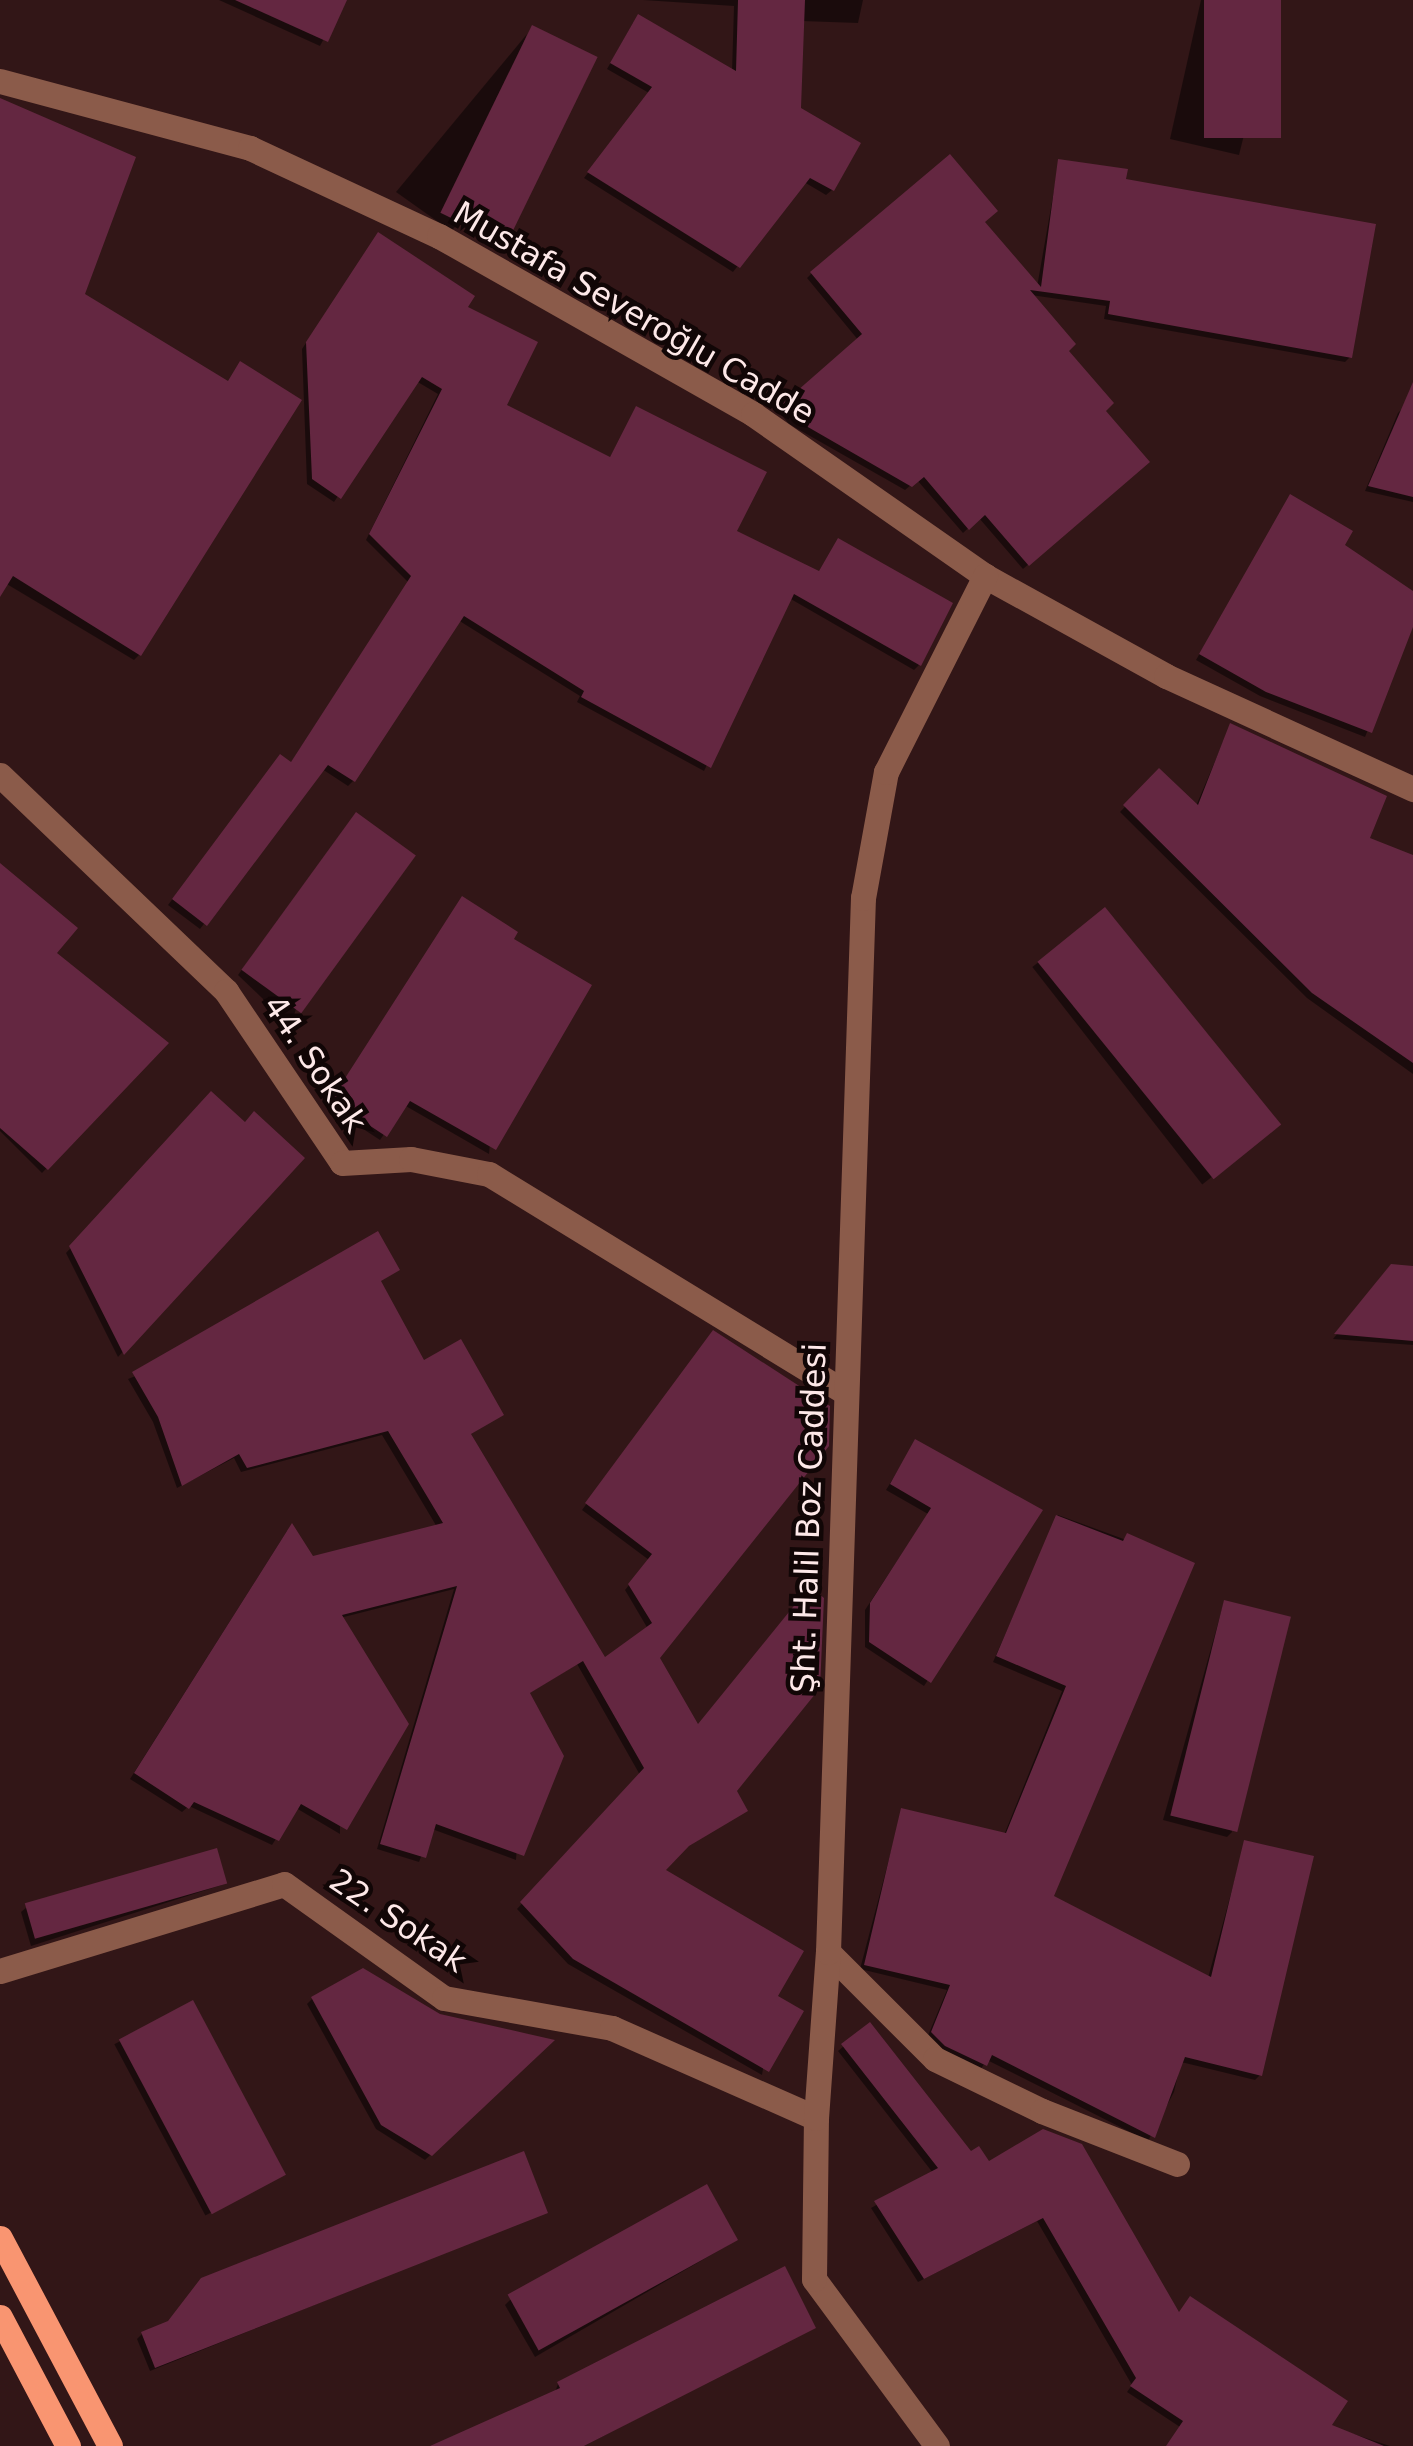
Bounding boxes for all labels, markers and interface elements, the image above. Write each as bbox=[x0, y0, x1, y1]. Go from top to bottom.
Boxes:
street label: Mustafa Severoğlu Cadde bbox=[447, 194, 821, 432]
street label: 44. Sokak bbox=[255, 988, 375, 1140]
street label: Şht. Halil Boz Caddesi bbox=[784, 1342, 834, 1694]
street label: 22. Sokak bbox=[322, 1861, 474, 1981]

